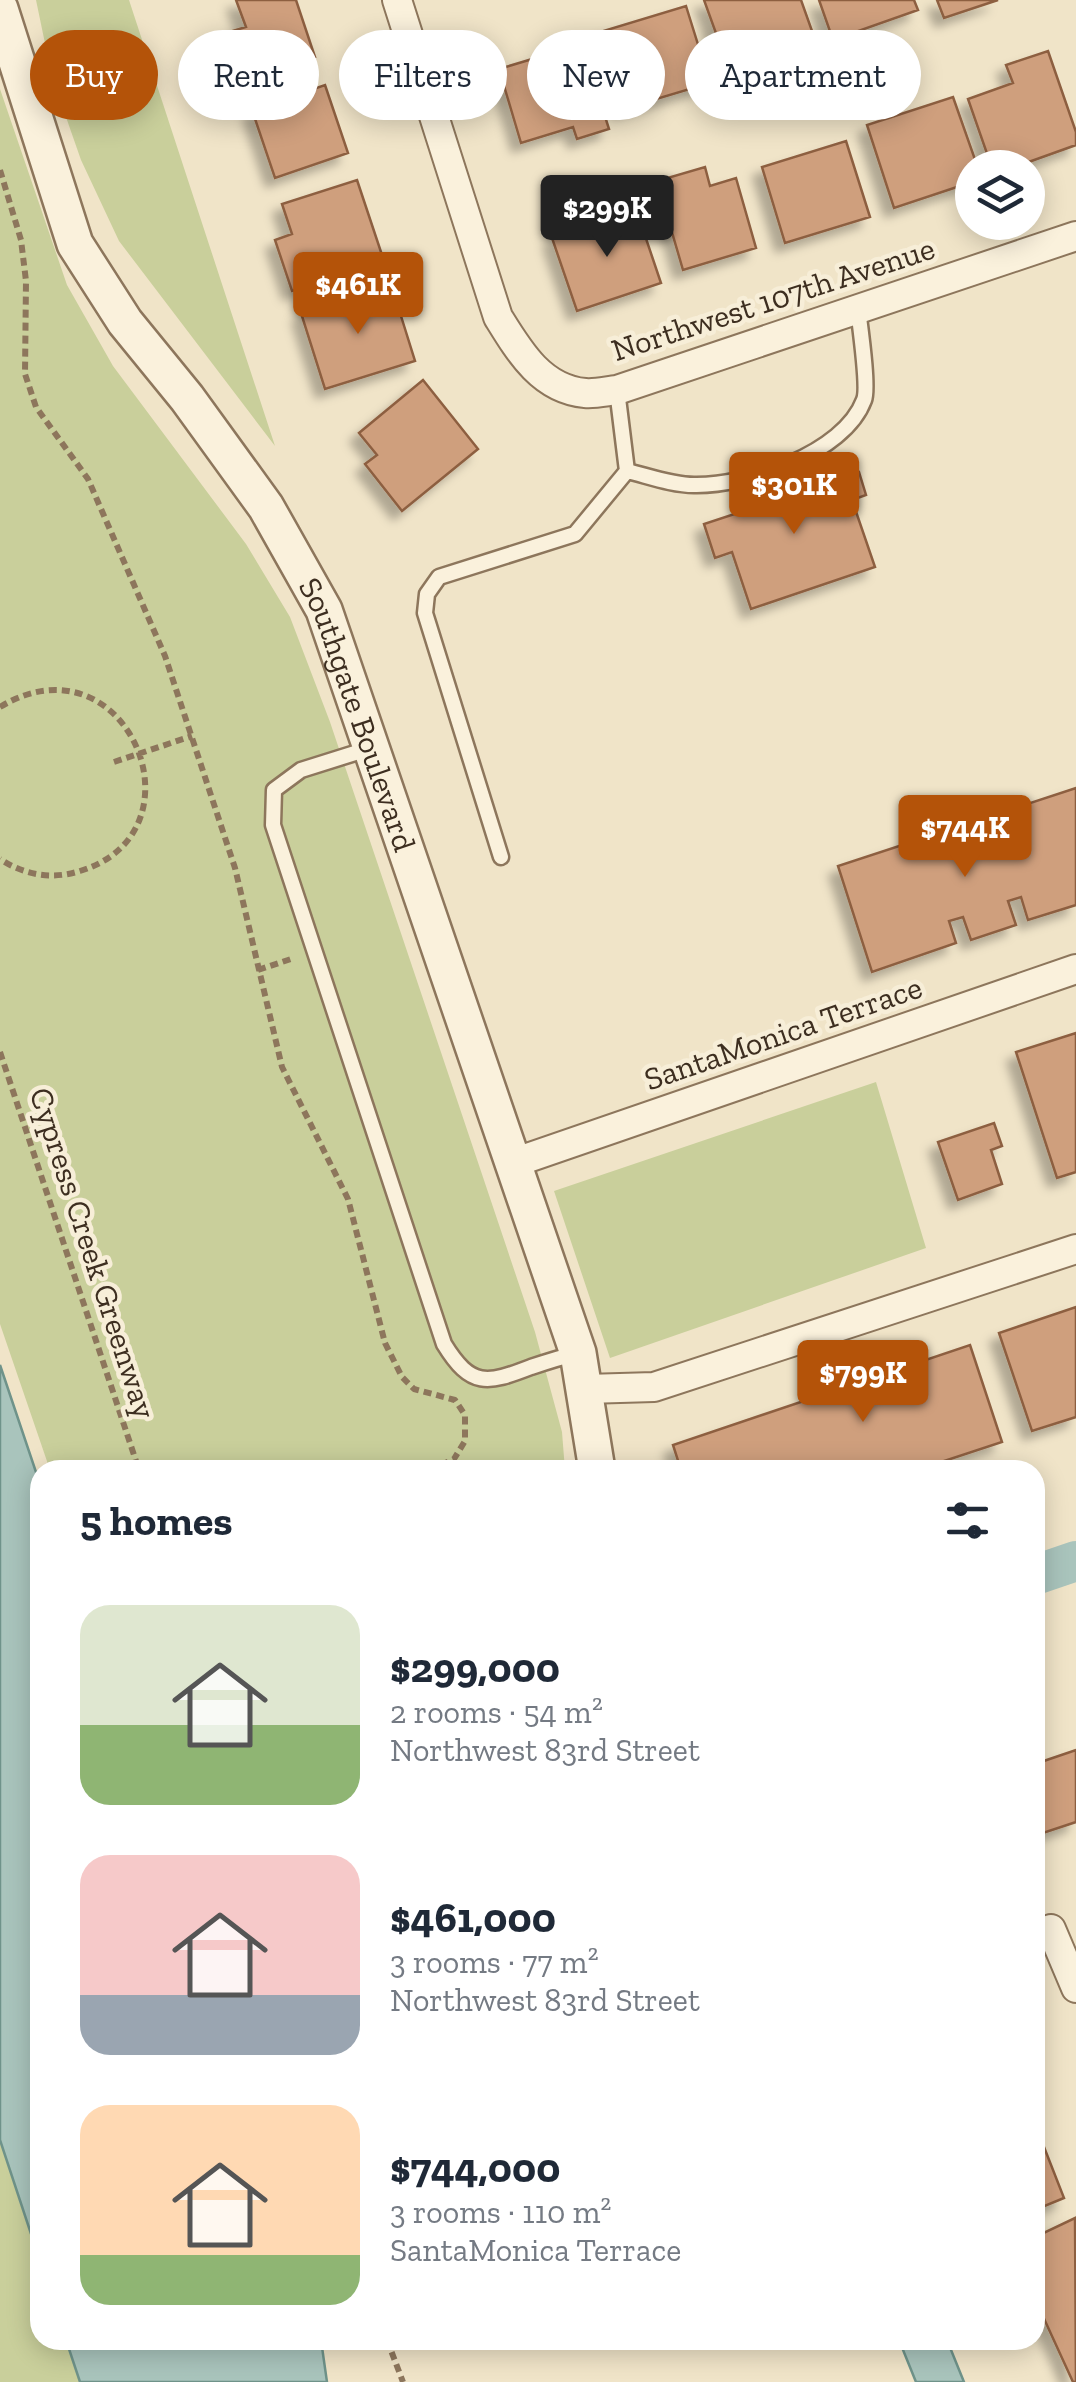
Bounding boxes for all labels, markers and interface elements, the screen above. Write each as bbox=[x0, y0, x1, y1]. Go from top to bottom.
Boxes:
chip: Buy bbox=[30, 30, 158, 120]
chip: Rent bbox=[178, 30, 319, 120]
chip: Filters bbox=[339, 30, 507, 120]
chip: New bbox=[527, 30, 665, 120]
chip: Apartment bbox=[685, 30, 921, 120]
map controls bbox=[955, 150, 1045, 240]
button: layers bbox=[955, 150, 1045, 240]
pin: $299K bbox=[537, 175, 677, 260]
text: $299K bbox=[563, 188, 651, 226]
street label: Northwest 107th Avenue bbox=[607, 229, 939, 369]
pin: $461K bbox=[288, 252, 428, 337]
text: $461K bbox=[315, 265, 401, 303]
pin: $301K bbox=[724, 452, 864, 537]
text: $301K bbox=[751, 465, 837, 503]
street label: Southgate Boulevard bbox=[291, 571, 424, 857]
pin: $744K bbox=[895, 795, 1035, 880]
text: $744K bbox=[920, 808, 1010, 846]
street label: SantaMonica Terrace bbox=[639, 968, 927, 1098]
street label: Cypress Creek Greenway bbox=[22, 1083, 165, 1424]
pin: $799K bbox=[793, 1340, 933, 1425]
text: $799K bbox=[819, 1353, 907, 1391]
icon: filters bbox=[940, 1493, 995, 1548]
text: 5 homes bbox=[80, 1495, 233, 1546]
text: $299,000 bbox=[390, 1642, 560, 1693]
icon: home bbox=[160, 1645, 280, 1765]
text: 2 rooms · 54 m² bbox=[390, 1693, 603, 1731]
text: Northwest 83rd Street bbox=[390, 1731, 700, 1769]
text: $461,000 bbox=[390, 1892, 556, 1943]
icon: home bbox=[160, 1895, 280, 2015]
text: 3 rooms · 77 m² bbox=[390, 1943, 598, 1981]
text: Northwest 83rd Street bbox=[390, 1981, 700, 2019]
text: $744,000 bbox=[390, 2142, 560, 2193]
icon: home bbox=[160, 2145, 280, 2265]
text: 3 rooms · 110 m² bbox=[390, 2193, 611, 2231]
text: SantaMonica Terrace bbox=[390, 2231, 681, 2269]

